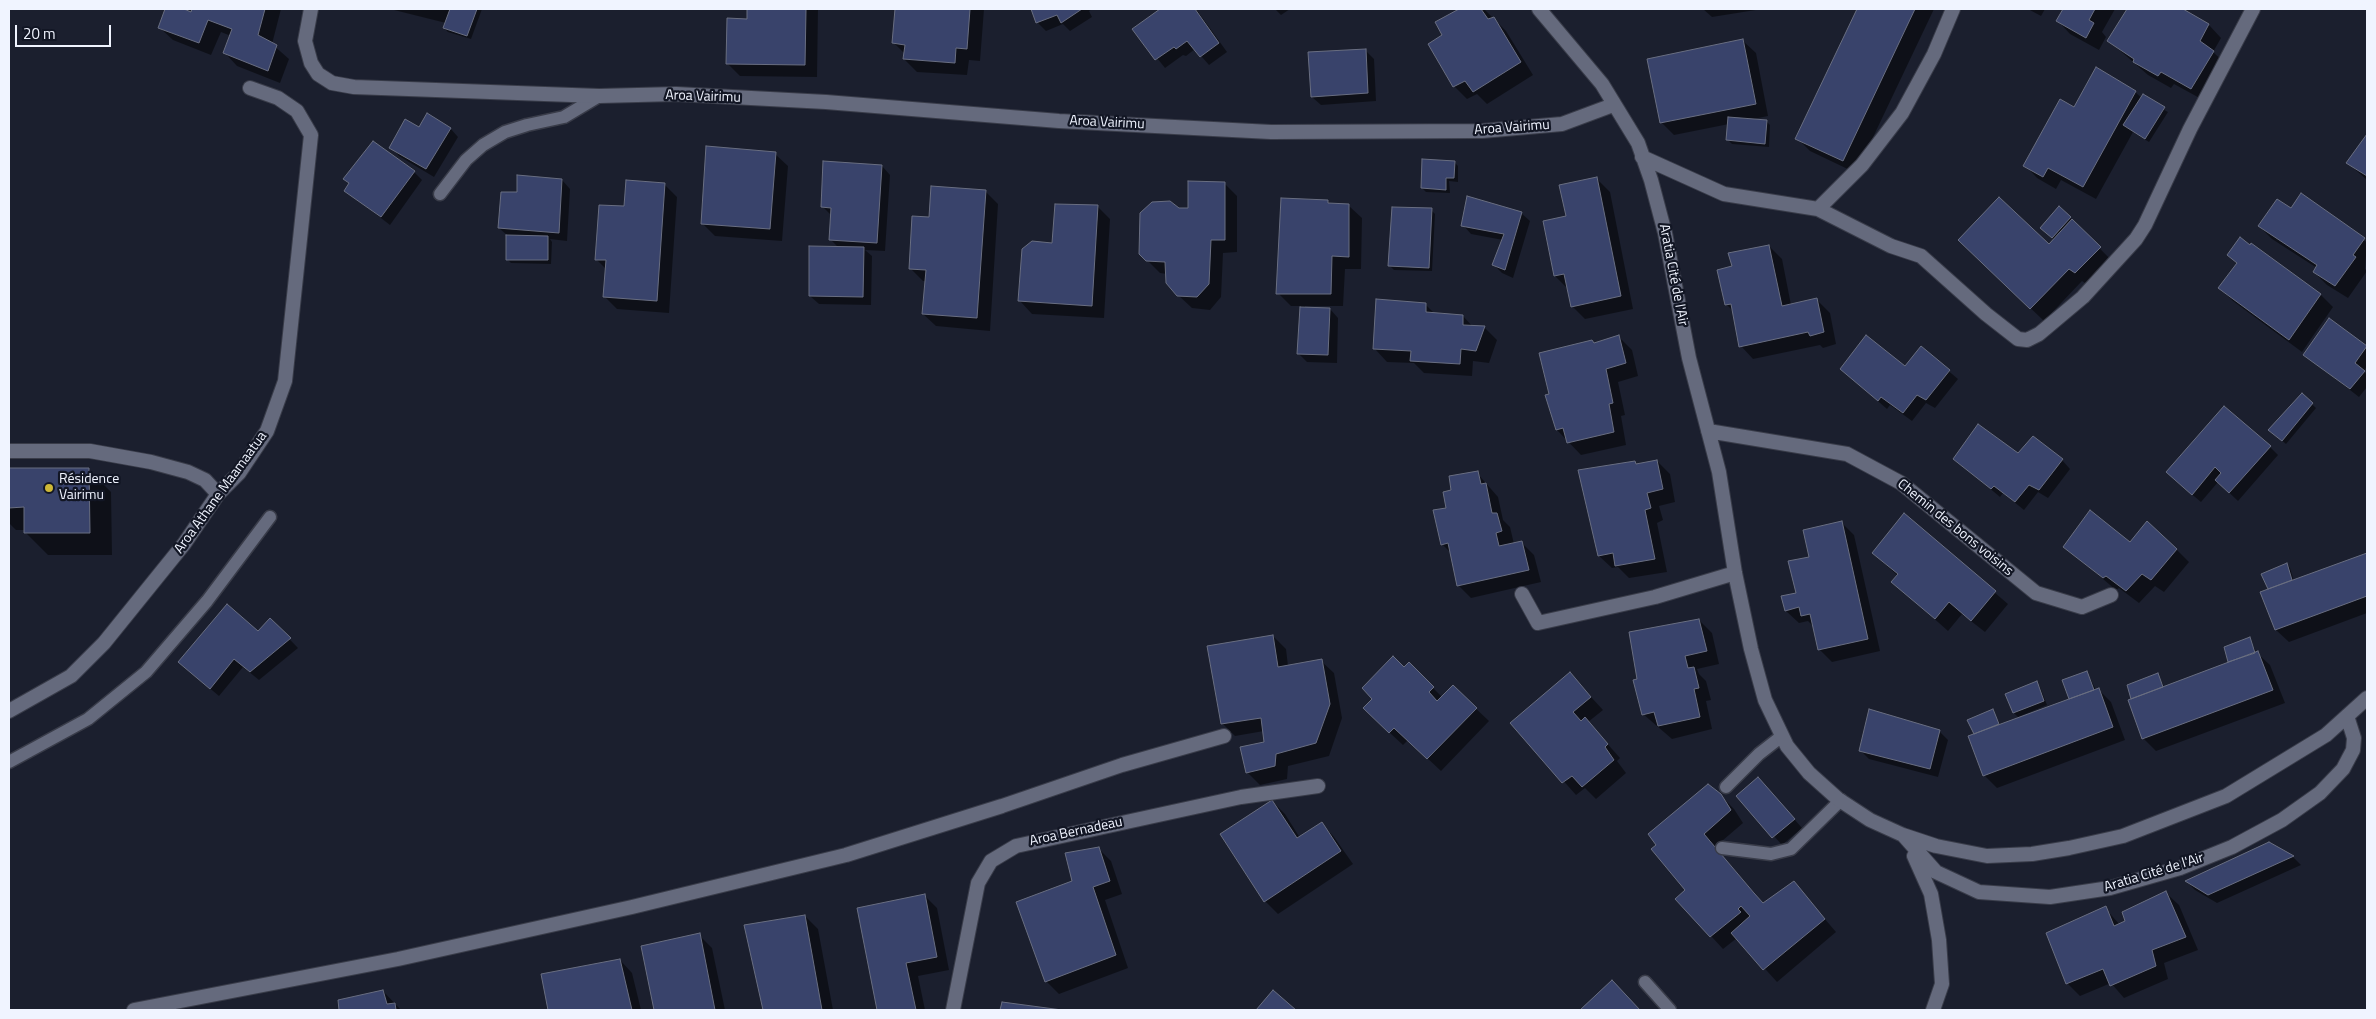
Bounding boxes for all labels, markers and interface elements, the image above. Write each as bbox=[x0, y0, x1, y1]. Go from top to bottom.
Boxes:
scale bar bbox=[18, 15, 114, 47]
text: 20 m bbox=[23, 22, 56, 45]
street label: Aroa Vairimu bbox=[665, 87, 741, 107]
street label: Aroa Vairimu bbox=[1069, 113, 1145, 133]
street label: Aroa Vairimu bbox=[1474, 117, 1550, 139]
street label: Aratia Cité de l'Air bbox=[1655, 223, 1691, 327]
street label: Aroa Athane Maamaatua bbox=[171, 429, 271, 557]
place label: Résidence Vairimu bbox=[59, 472, 119, 504]
street label: Chemin des bons voisins bbox=[1894, 476, 2016, 580]
marker: Résidence Vairimu bbox=[43, 482, 55, 494]
street label: Aroa Bernadeau bbox=[1028, 814, 1124, 850]
street label: Aratia Cité de l'Air bbox=[2102, 850, 2206, 896]

